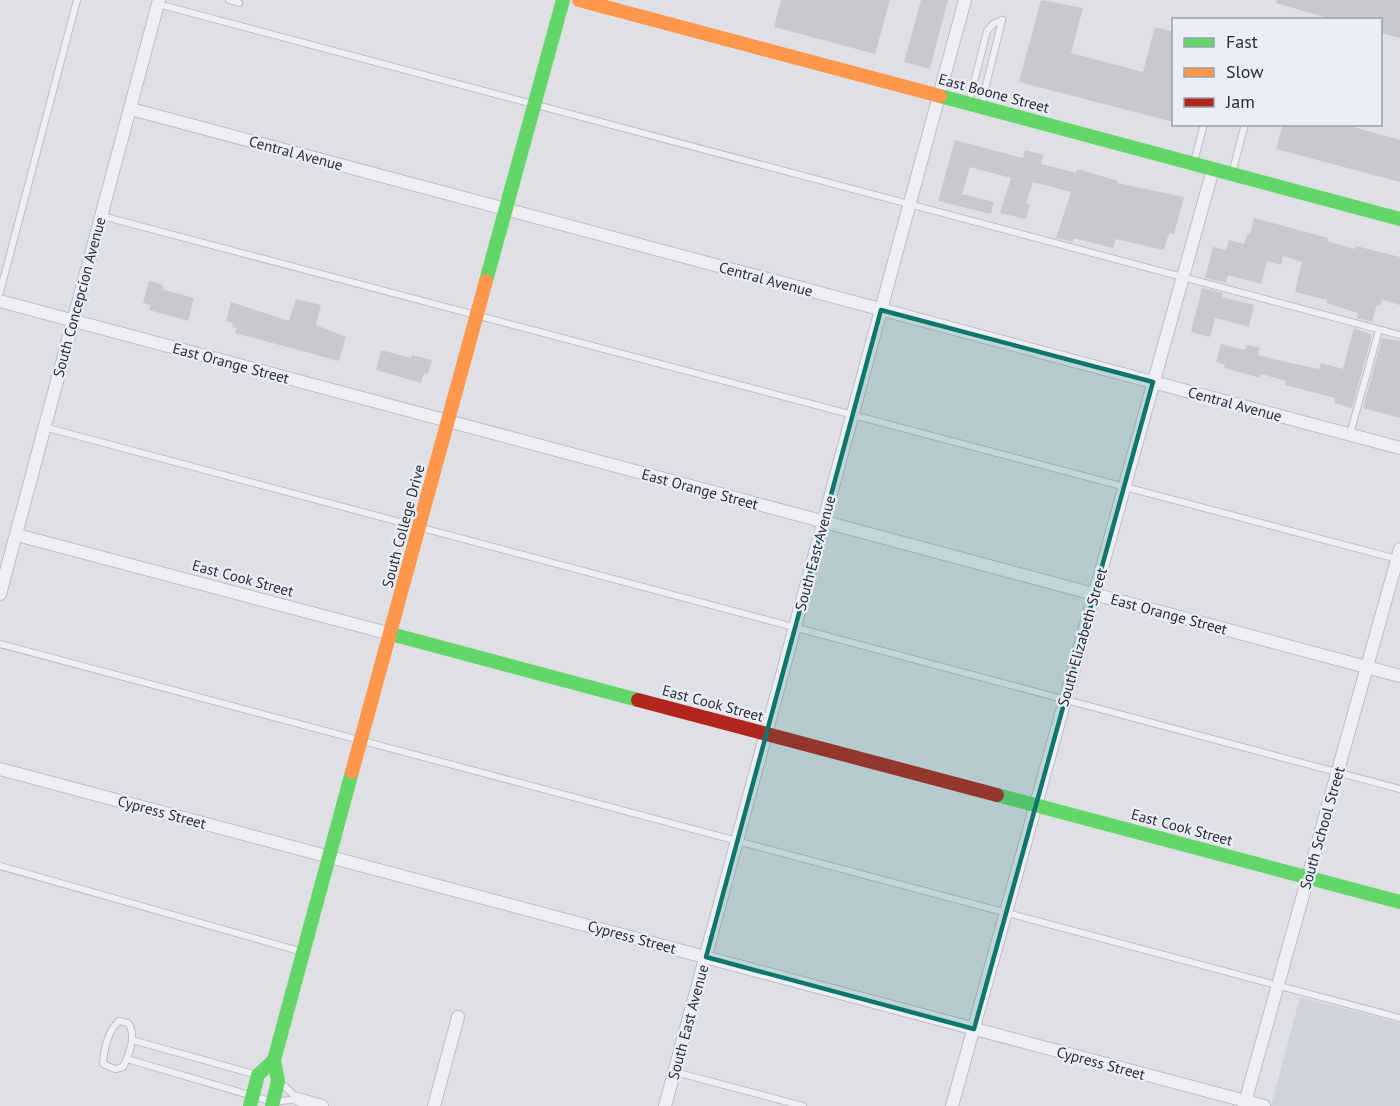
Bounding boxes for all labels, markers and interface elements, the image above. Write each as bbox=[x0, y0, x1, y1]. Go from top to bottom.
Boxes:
legend bbox=[1172, 18, 1382, 126]
text: Fast bbox=[1226, 30, 1258, 53]
text: Slow bbox=[1226, 60, 1264, 83]
street label: East Boone Street bbox=[937, 69, 1051, 117]
text: Jam bbox=[1225, 90, 1255, 113]
street label: Central Avenue bbox=[247, 131, 345, 175]
street label: South Concepcion Avenue bbox=[48, 215, 110, 379]
street label: Central Avenue bbox=[717, 257, 815, 301]
street label: East Orange Street bbox=[171, 338, 291, 388]
street label: Central Avenue bbox=[1186, 382, 1284, 426]
street label: South College Drive bbox=[377, 462, 429, 590]
street label: East Orange Street bbox=[640, 464, 760, 514]
street label: South East Avenue bbox=[790, 493, 840, 613]
street label: East Cook Street bbox=[190, 555, 296, 601]
street label: South Elizabeth Street bbox=[1053, 566, 1111, 708]
street label: East Orange Street bbox=[1109, 589, 1229, 639]
street label: East Cook Street bbox=[660, 680, 766, 726]
street label: South School Street bbox=[1295, 764, 1349, 892]
street label: Cypress Street bbox=[116, 791, 208, 833]
street label: East Cook Street bbox=[1129, 804, 1235, 850]
street label: Cypress Street bbox=[586, 916, 678, 958]
street label: South East Avenue bbox=[663, 962, 713, 1082]
street label: Cypress Street bbox=[1055, 1042, 1147, 1084]

